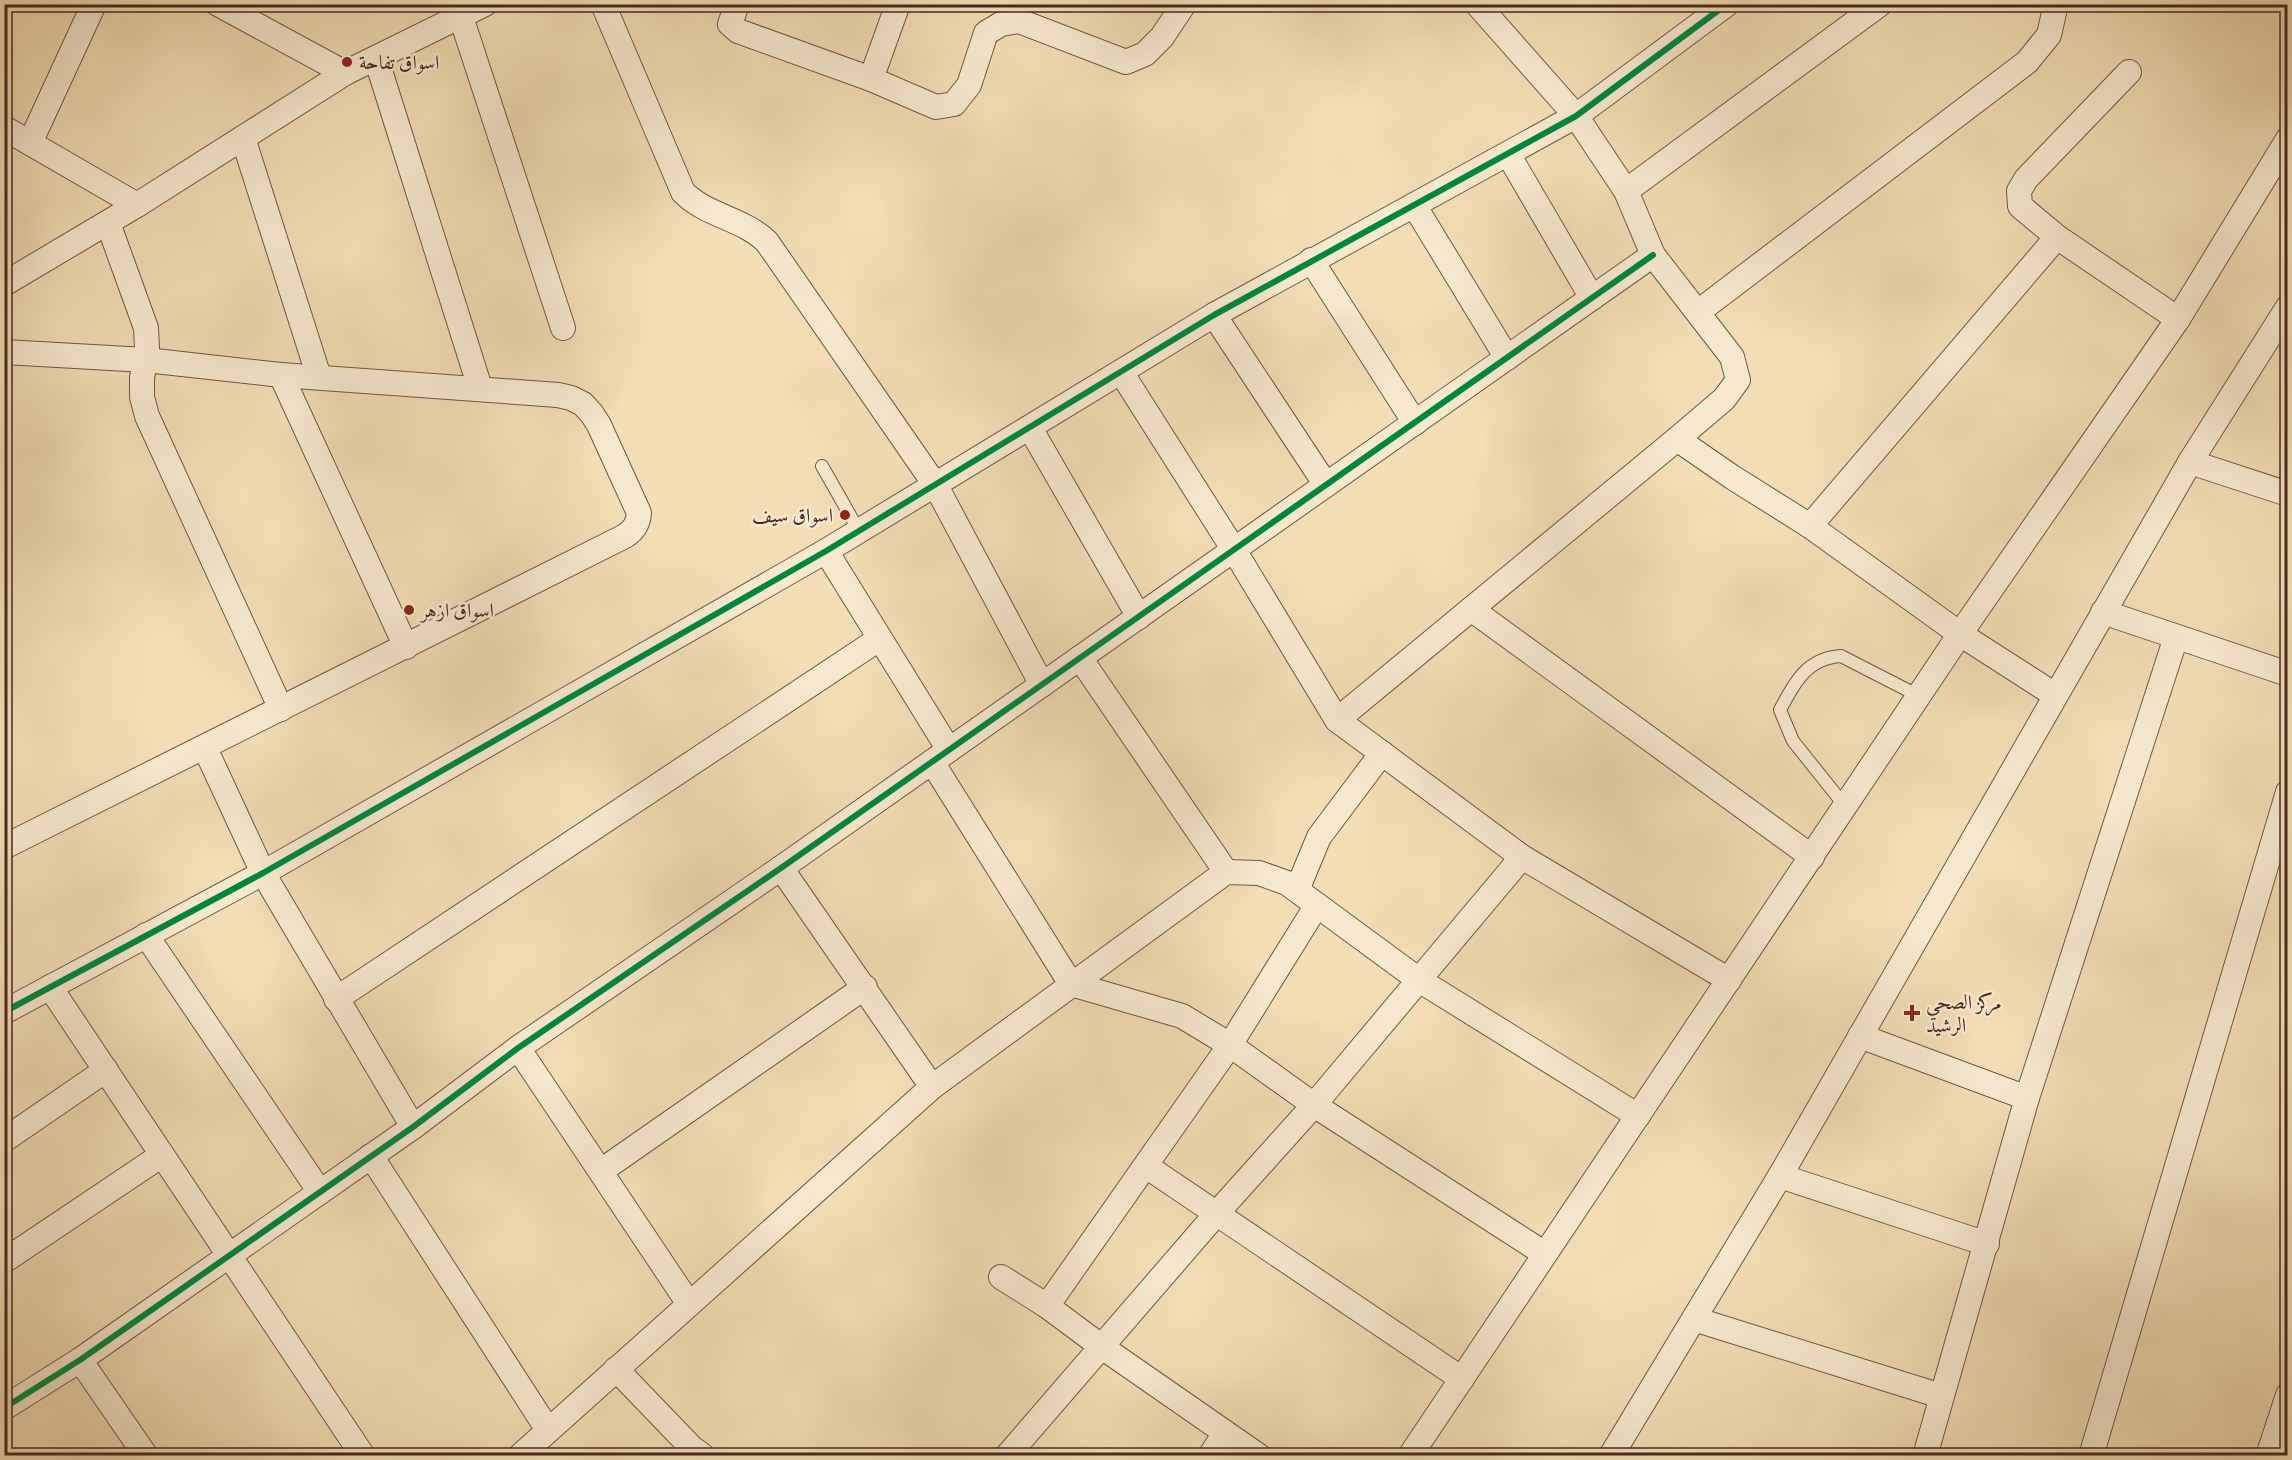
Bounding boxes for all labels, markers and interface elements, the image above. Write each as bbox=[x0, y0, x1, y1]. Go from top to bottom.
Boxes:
place label: اسواق تفاحة bbox=[359, 49, 439, 75]
marker: اسواق تفاحة bbox=[340, 55, 354, 69]
place label: اسواق سيف bbox=[752, 502, 833, 528]
marker: اسواق سيف bbox=[838, 508, 852, 522]
place label: اسواق ازهر bbox=[419, 597, 494, 623]
marker: اسواق ازهر bbox=[402, 603, 416, 617]
place label: مركز الصحي الرشيد bbox=[1926, 989, 2002, 1038]
marker: مركز الصحي الرشيد bbox=[1903, 1004, 1921, 1022]

